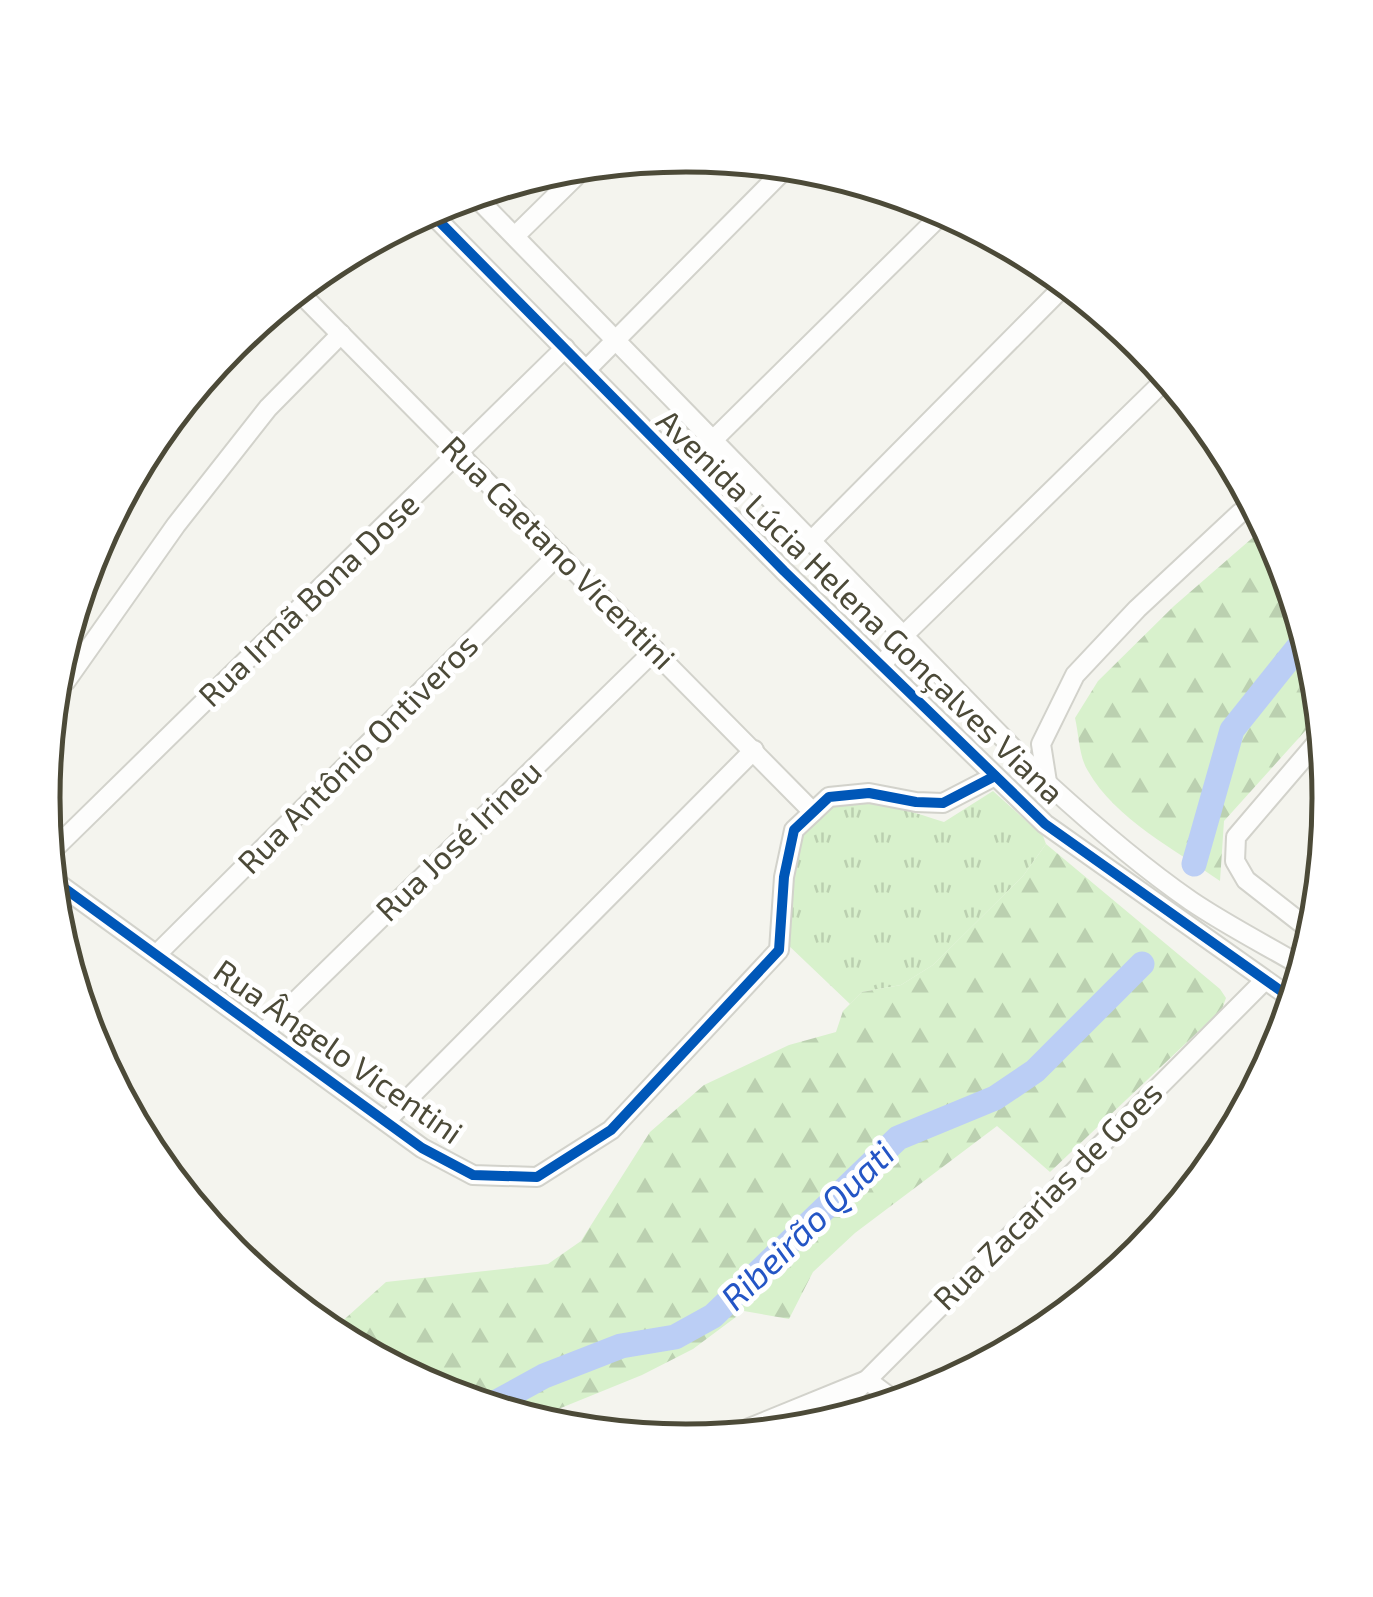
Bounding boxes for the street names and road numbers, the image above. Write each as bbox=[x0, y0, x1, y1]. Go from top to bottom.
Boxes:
street label: Avenida Lúcia Helena Gonçalves Viana bbox=[649, 401, 1073, 812]
street label: Rua Caetano Vicentini bbox=[435, 427, 684, 676]
street label: Rua Irmã Bona Dose bbox=[190, 484, 425, 713]
street label: Rua Antônio Ontiveros bbox=[229, 625, 484, 880]
street label: Rua José Irineu bbox=[367, 751, 548, 928]
street label: Rua Ângelo Vicentini bbox=[208, 950, 471, 1150]
street label: Rua Zacarias de Goes bbox=[924, 1072, 1169, 1317]

